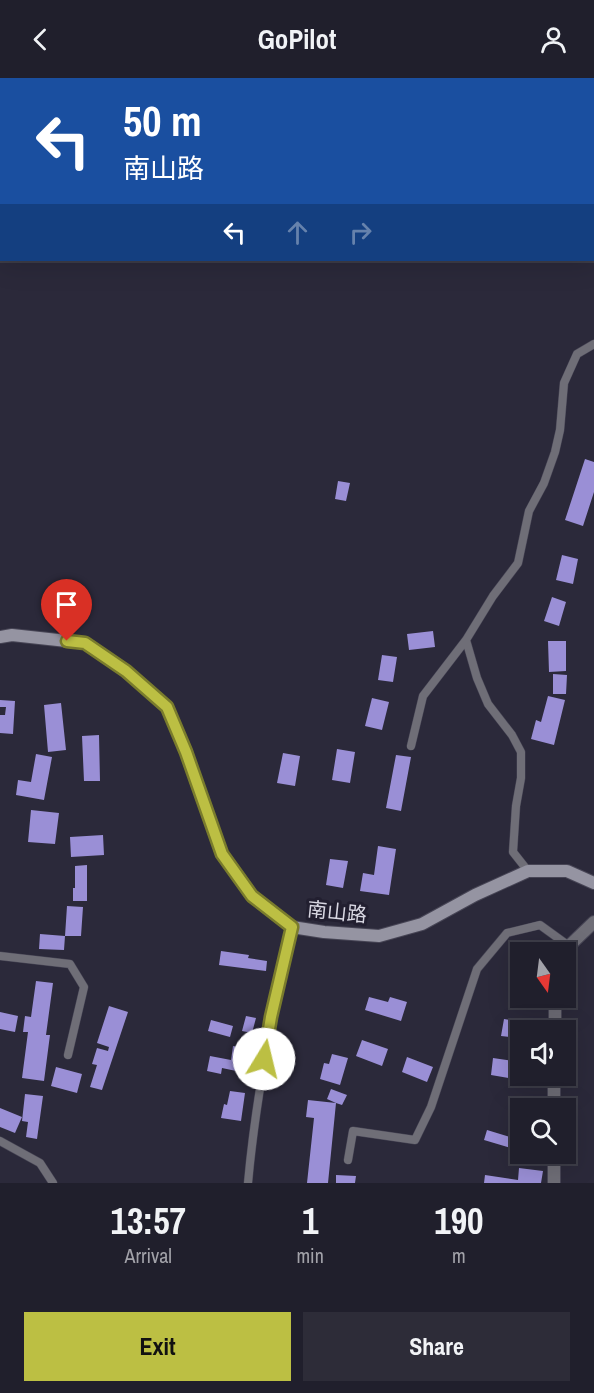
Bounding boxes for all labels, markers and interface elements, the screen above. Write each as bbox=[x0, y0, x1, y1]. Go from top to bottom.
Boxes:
text: GoPilot bbox=[258, 21, 336, 57]
icon: back bbox=[24, 23, 57, 56]
icon: person bbox=[537, 23, 570, 56]
text: 50 m bbox=[123, 93, 202, 149]
icon: left bbox=[24, 102, 102, 180]
text: 南山路 bbox=[123, 150, 204, 186]
icon: left bbox=[218, 216, 251, 249]
icon: ahead bbox=[281, 216, 314, 249]
icon: right bbox=[344, 216, 377, 249]
pin bbox=[41, 579, 92, 641]
icon: arrive bbox=[50, 588, 83, 621]
street label: 南山路 bbox=[306, 895, 368, 928]
north arrow bbox=[510, 942, 576, 1008]
map controls bbox=[510, 942, 576, 1164]
button: sound bbox=[510, 1020, 576, 1086]
position arrow bbox=[232, 1027, 296, 1091]
button: search bbox=[510, 1098, 576, 1164]
text: 13:57 bbox=[110, 1197, 186, 1245]
text: 1 bbox=[302, 1197, 318, 1245]
text: 190 bbox=[434, 1197, 484, 1245]
text: Arrival bbox=[125, 1242, 172, 1269]
text: min bbox=[296, 1242, 324, 1269]
text: m bbox=[452, 1242, 466, 1269]
button: Exit bbox=[24, 1312, 291, 1381]
button: Share bbox=[303, 1312, 570, 1381]

